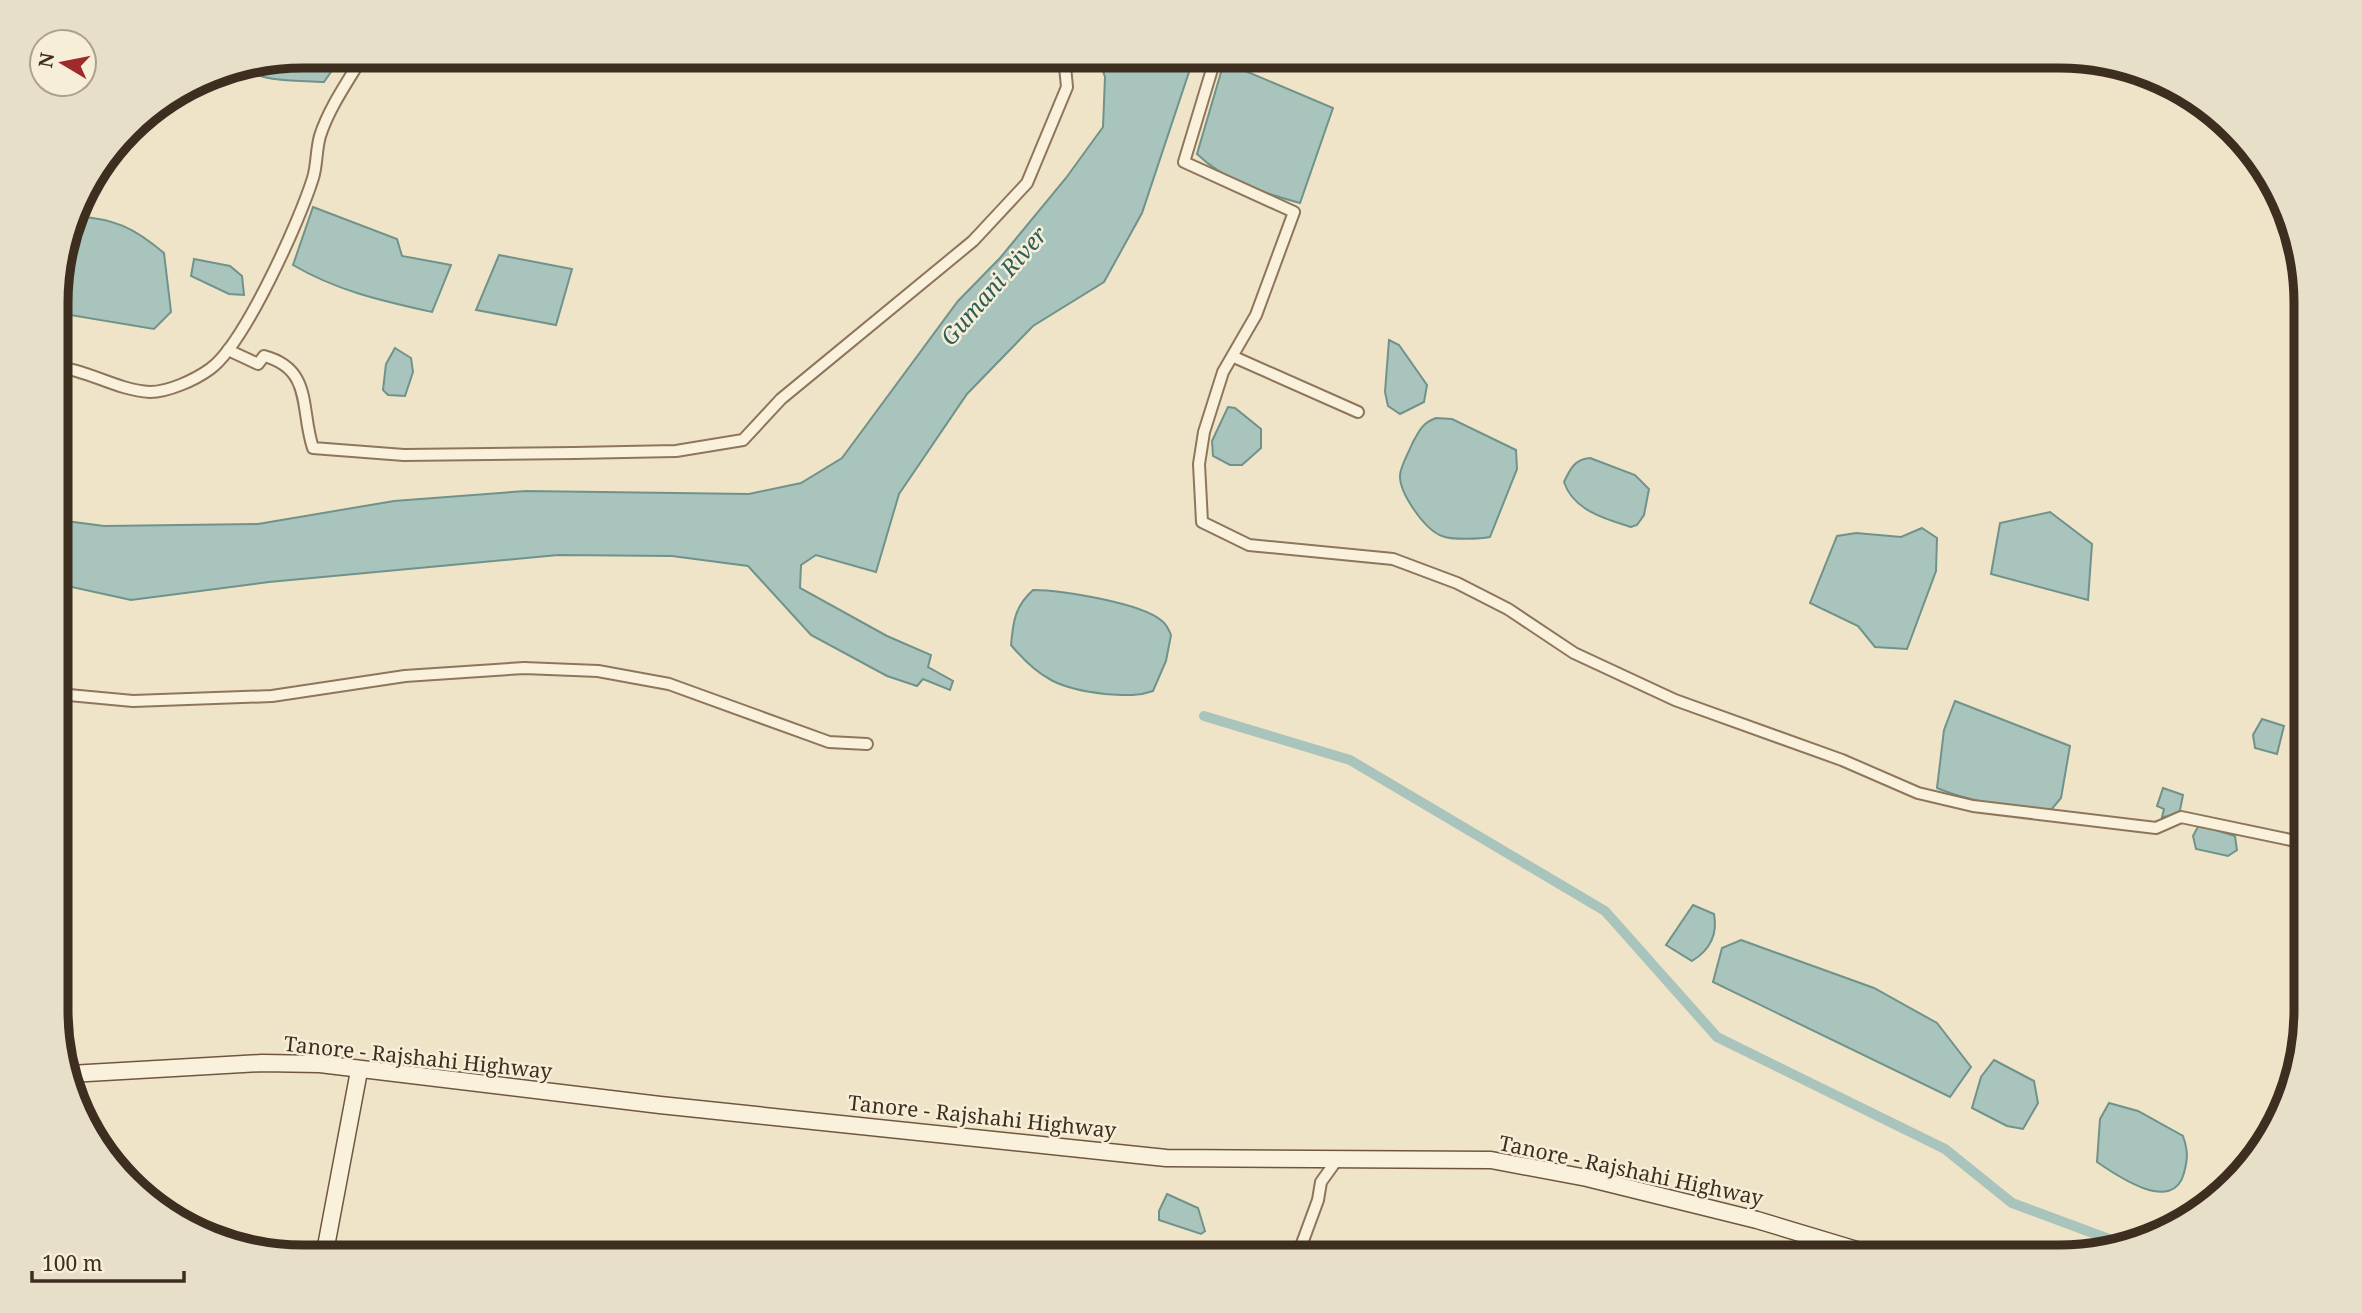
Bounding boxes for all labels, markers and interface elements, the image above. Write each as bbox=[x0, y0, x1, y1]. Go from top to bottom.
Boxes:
north arrow bbox=[28, 28, 98, 98]
text: N bbox=[32, 50, 60, 70]
water label: Gumani River bbox=[933, 219, 1054, 352]
street label: Tanore - Rajshahi Highway bbox=[283, 1029, 554, 1085]
street label: Tanore - Rajshahi Highway bbox=[847, 1088, 1118, 1144]
street label: Tanore - Rajshahi Highway bbox=[1496, 1128, 1766, 1212]
scale bar bbox=[32, 1240, 184, 1284]
text: 100 m bbox=[42, 1249, 103, 1277]

